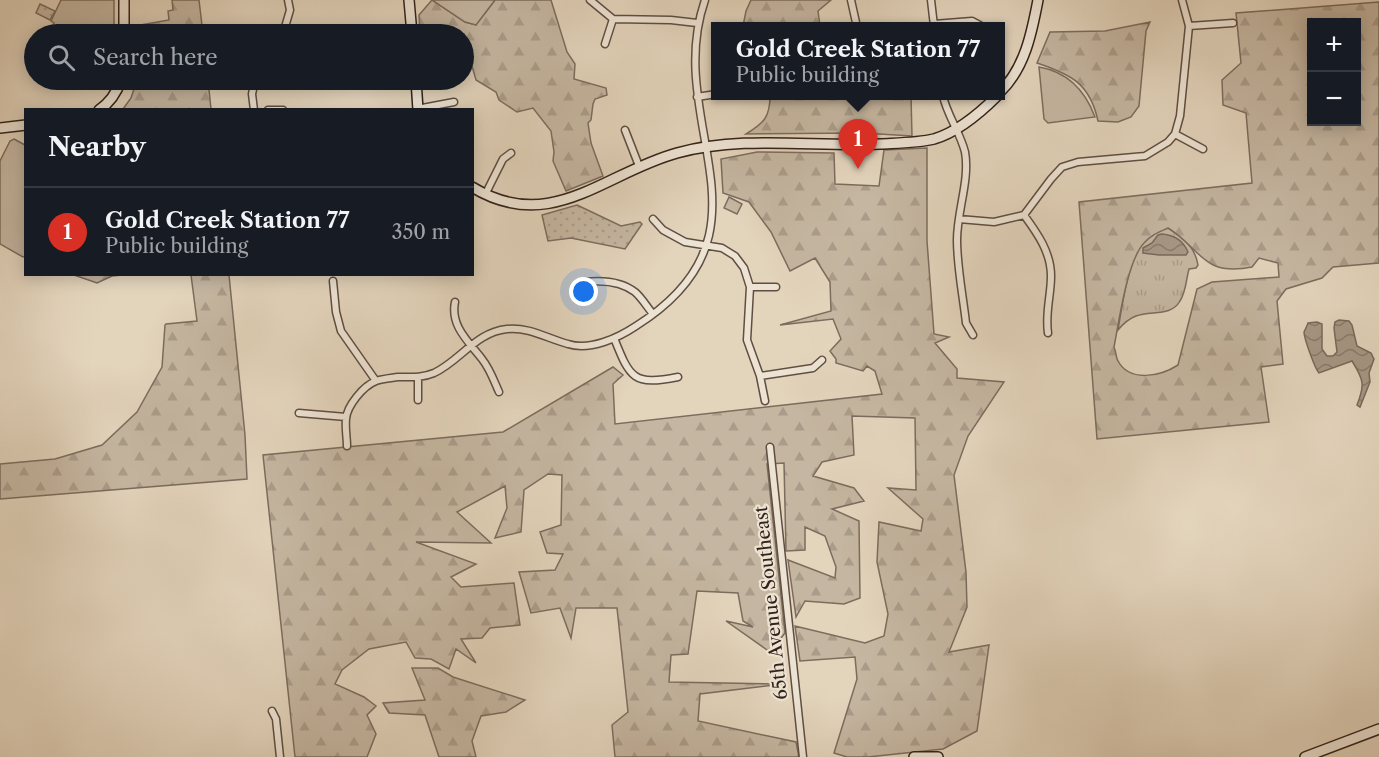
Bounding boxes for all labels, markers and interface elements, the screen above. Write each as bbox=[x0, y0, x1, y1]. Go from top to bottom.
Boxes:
map controls bbox=[1307, 18, 1361, 126]
button: + bbox=[1307, 18, 1361, 72]
popup bbox=[711, 22, 1005, 100]
search box bbox=[24, 24, 474, 90]
text: Gold Creek Station 77 bbox=[736, 36, 980, 63]
icon: search bbox=[45, 41, 78, 74]
text: Search here bbox=[93, 44, 218, 71]
text: Public building bbox=[736, 63, 879, 87]
button: − bbox=[1307, 72, 1361, 126]
pin: 1 bbox=[838, 120, 878, 169]
text: Nearby bbox=[48, 131, 146, 163]
text: Gold Creek Station 77 bbox=[105, 207, 350, 234]
text: 1 bbox=[63, 220, 72, 244]
text: 350 m bbox=[392, 220, 450, 244]
text: Public building bbox=[105, 234, 248, 258]
your location bbox=[569, 277, 598, 306]
street label: 65th Avenue Southeast bbox=[750, 504, 792, 701]

